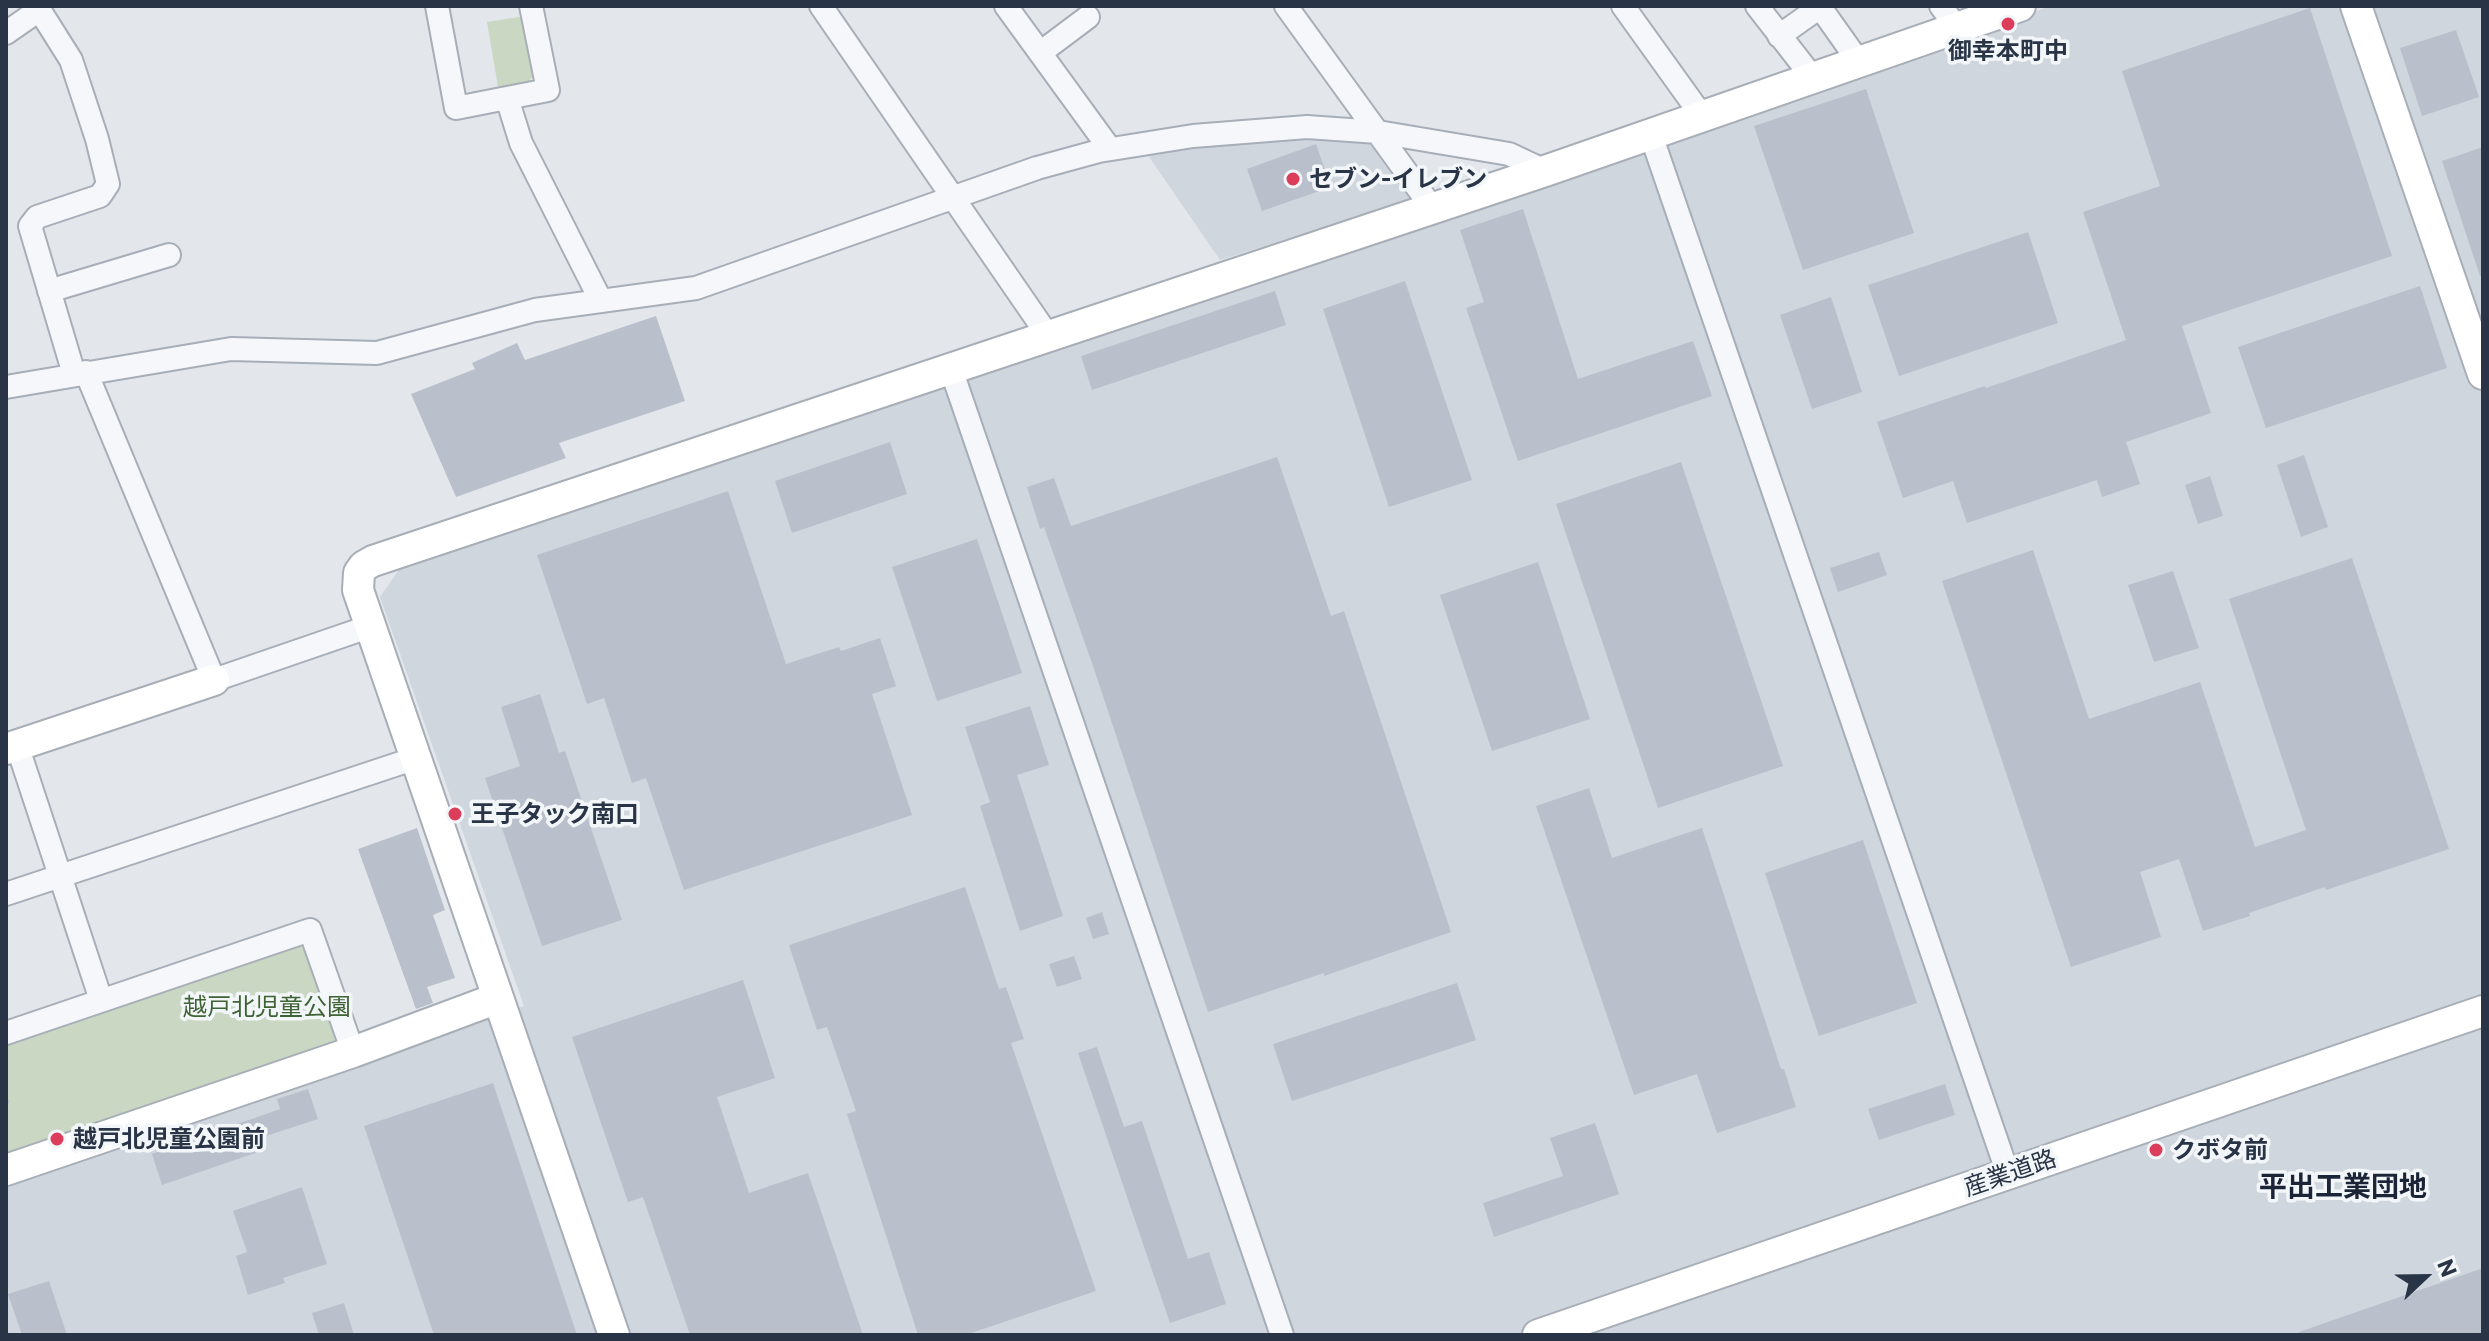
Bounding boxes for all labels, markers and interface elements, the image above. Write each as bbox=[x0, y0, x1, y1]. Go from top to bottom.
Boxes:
marker: 御幸本町中 bbox=[1999, 15, 2017, 33]
place label: 御幸本町中 bbox=[1948, 37, 2068, 65]
place label: セブン-イレブン bbox=[1309, 165, 1487, 193]
marker: セブン-イレブン bbox=[1284, 170, 1302, 188]
place label: 王子タック南口 bbox=[471, 800, 639, 828]
marker: 王子タック南口 bbox=[446, 805, 464, 823]
park label: 越戸北児童公園 bbox=[183, 993, 351, 1021]
place label: 越戸北児童公園前 bbox=[73, 1125, 265, 1153]
marker: 越戸北児童公園前 bbox=[48, 1130, 66, 1148]
place label: クボタ前 bbox=[2172, 1136, 2268, 1164]
marker: クボタ前 bbox=[2147, 1141, 2165, 1159]
street label: 産業道路 bbox=[1960, 1144, 2060, 1202]
district label: 平出工業団地 bbox=[2259, 1170, 2427, 1204]
north arrow bbox=[2385, 1237, 2465, 1317]
text: N bbox=[2432, 1255, 2463, 1281]

